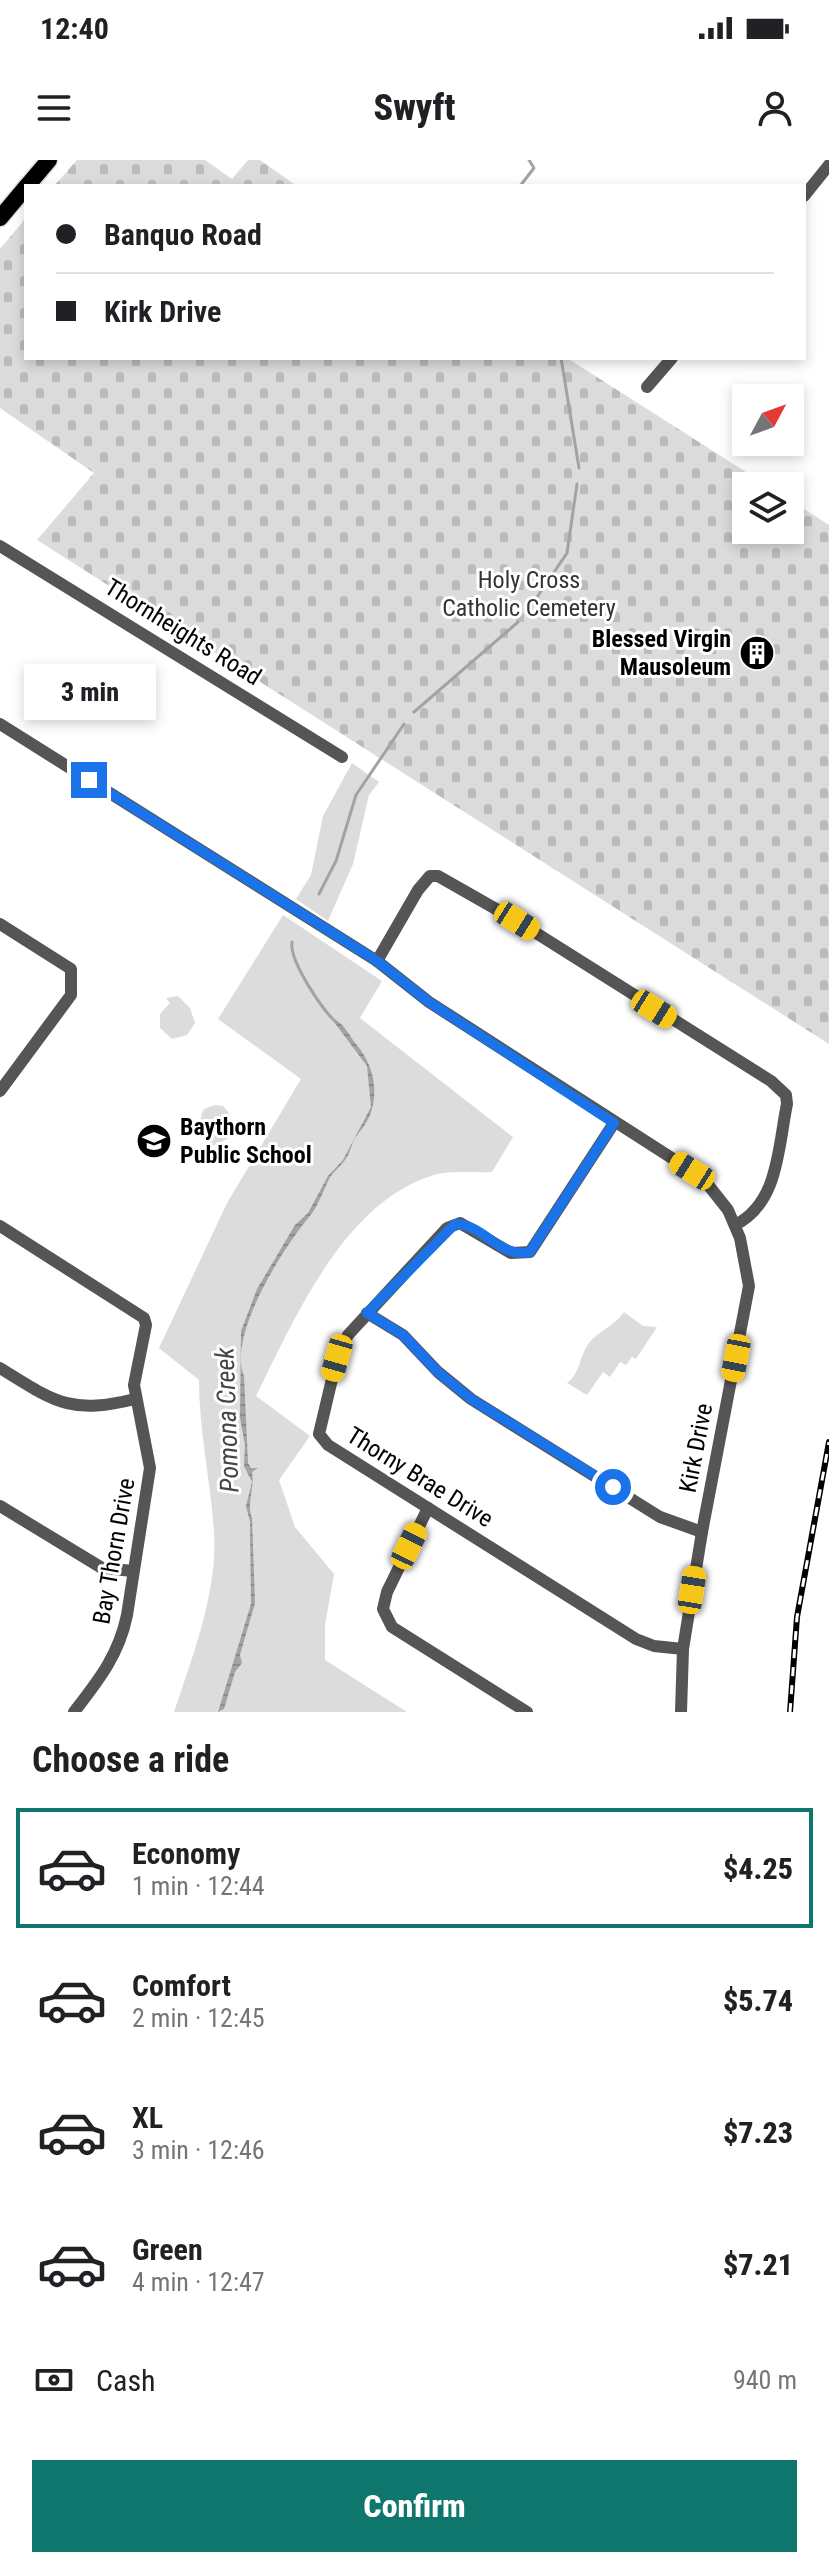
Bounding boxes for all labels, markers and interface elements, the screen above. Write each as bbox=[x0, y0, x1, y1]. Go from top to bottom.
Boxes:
text: 12:40 bbox=[40, 11, 109, 46]
icon: menu bbox=[32, 86, 76, 130]
icon: person bbox=[753, 86, 797, 130]
text: Swyft bbox=[374, 87, 455, 129]
text: Banquo Road bbox=[104, 217, 262, 252]
text: Kirk Drive bbox=[104, 294, 221, 329]
north arrow bbox=[732, 384, 804, 456]
map controls bbox=[732, 384, 804, 544]
button: layers bbox=[732, 472, 804, 544]
park label: Holy Cross Catholic Cemetery bbox=[442, 566, 616, 622]
street label: Thornheights Road bbox=[100, 573, 266, 691]
place label: Blessed Virgin Mausoleum bbox=[592, 625, 731, 681]
building icon: Blessed Virgin Mausoleum bbox=[738, 634, 776, 672]
callout: 3 min bbox=[23, 664, 155, 720]
text: 3 min bbox=[61, 677, 119, 707]
route end bbox=[71, 762, 107, 798]
car bbox=[490, 898, 544, 944]
car bbox=[627, 986, 681, 1032]
place label: Baythorn Public School bbox=[180, 1113, 312, 1169]
school or university icon: Baythorn Public School bbox=[135, 1122, 173, 1160]
car bbox=[665, 1148, 719, 1194]
car bbox=[319, 1332, 355, 1384]
car bbox=[720, 1332, 752, 1384]
water label: Pomona Creek bbox=[209, 1346, 245, 1493]
street label: Kirk Drive bbox=[674, 1401, 718, 1495]
street label: Thorny Brae Drive bbox=[342, 1421, 498, 1533]
route start bbox=[595, 1469, 631, 1505]
street label: Bay Thorn Drive bbox=[87, 1476, 141, 1626]
car bbox=[388, 1519, 430, 1573]
car bbox=[676, 1564, 708, 1616]
text: Choose a ride bbox=[32, 1739, 229, 1781]
icon: car bbox=[36, 1832, 108, 1904]
text: Economy bbox=[132, 1836, 240, 1871]
text: $4.25 bbox=[723, 1851, 793, 1886]
text: 1 min · 12:44 bbox=[132, 1871, 265, 1901]
icon: car bbox=[36, 1964, 108, 2036]
text: Comfort bbox=[132, 1968, 231, 2003]
text: $5.74 bbox=[723, 1983, 793, 2018]
text: 2 min · 12:45 bbox=[132, 2003, 265, 2033]
icon: car bbox=[36, 2096, 108, 2168]
text: XL bbox=[132, 2100, 163, 2135]
text: $7.23 bbox=[723, 2115, 793, 2150]
text: 3 min · 12:46 bbox=[132, 2135, 265, 2165]
icon: car bbox=[36, 2228, 108, 2300]
text: Green bbox=[132, 2232, 203, 2267]
text: $7.21 bbox=[723, 2247, 793, 2282]
text: 4 min · 12:47 bbox=[132, 2267, 265, 2297]
icon: cash bbox=[32, 2358, 76, 2402]
text: Cash bbox=[96, 2363, 156, 2398]
text: 940 m bbox=[733, 2365, 797, 2395]
button: Confirm bbox=[32, 2460, 797, 2552]

